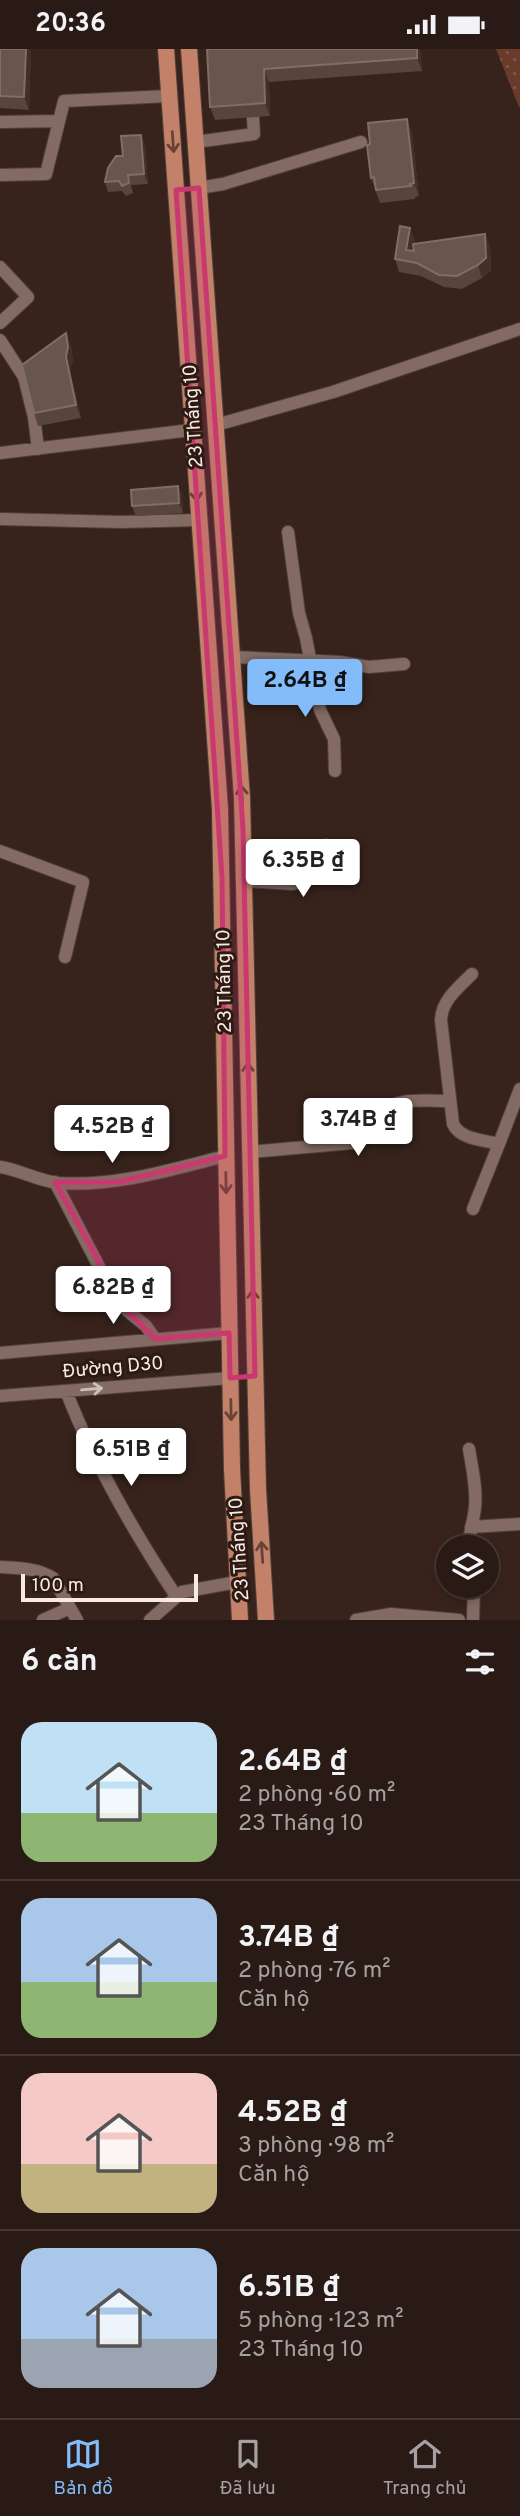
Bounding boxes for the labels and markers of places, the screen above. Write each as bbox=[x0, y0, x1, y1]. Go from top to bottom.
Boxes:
pin: 2.64B ₫ bbox=[240, 659, 370, 719]
pin: 6.35B ₫ bbox=[238, 839, 368, 899]
pin: 3.74B ₫ bbox=[293, 1099, 423, 1158]
pin: 4.52B ₫ bbox=[47, 1105, 177, 1165]
pin: 6.82B ₫ bbox=[48, 1267, 178, 1326]
pin: 6.51B ₫ bbox=[66, 1429, 196, 1488]

